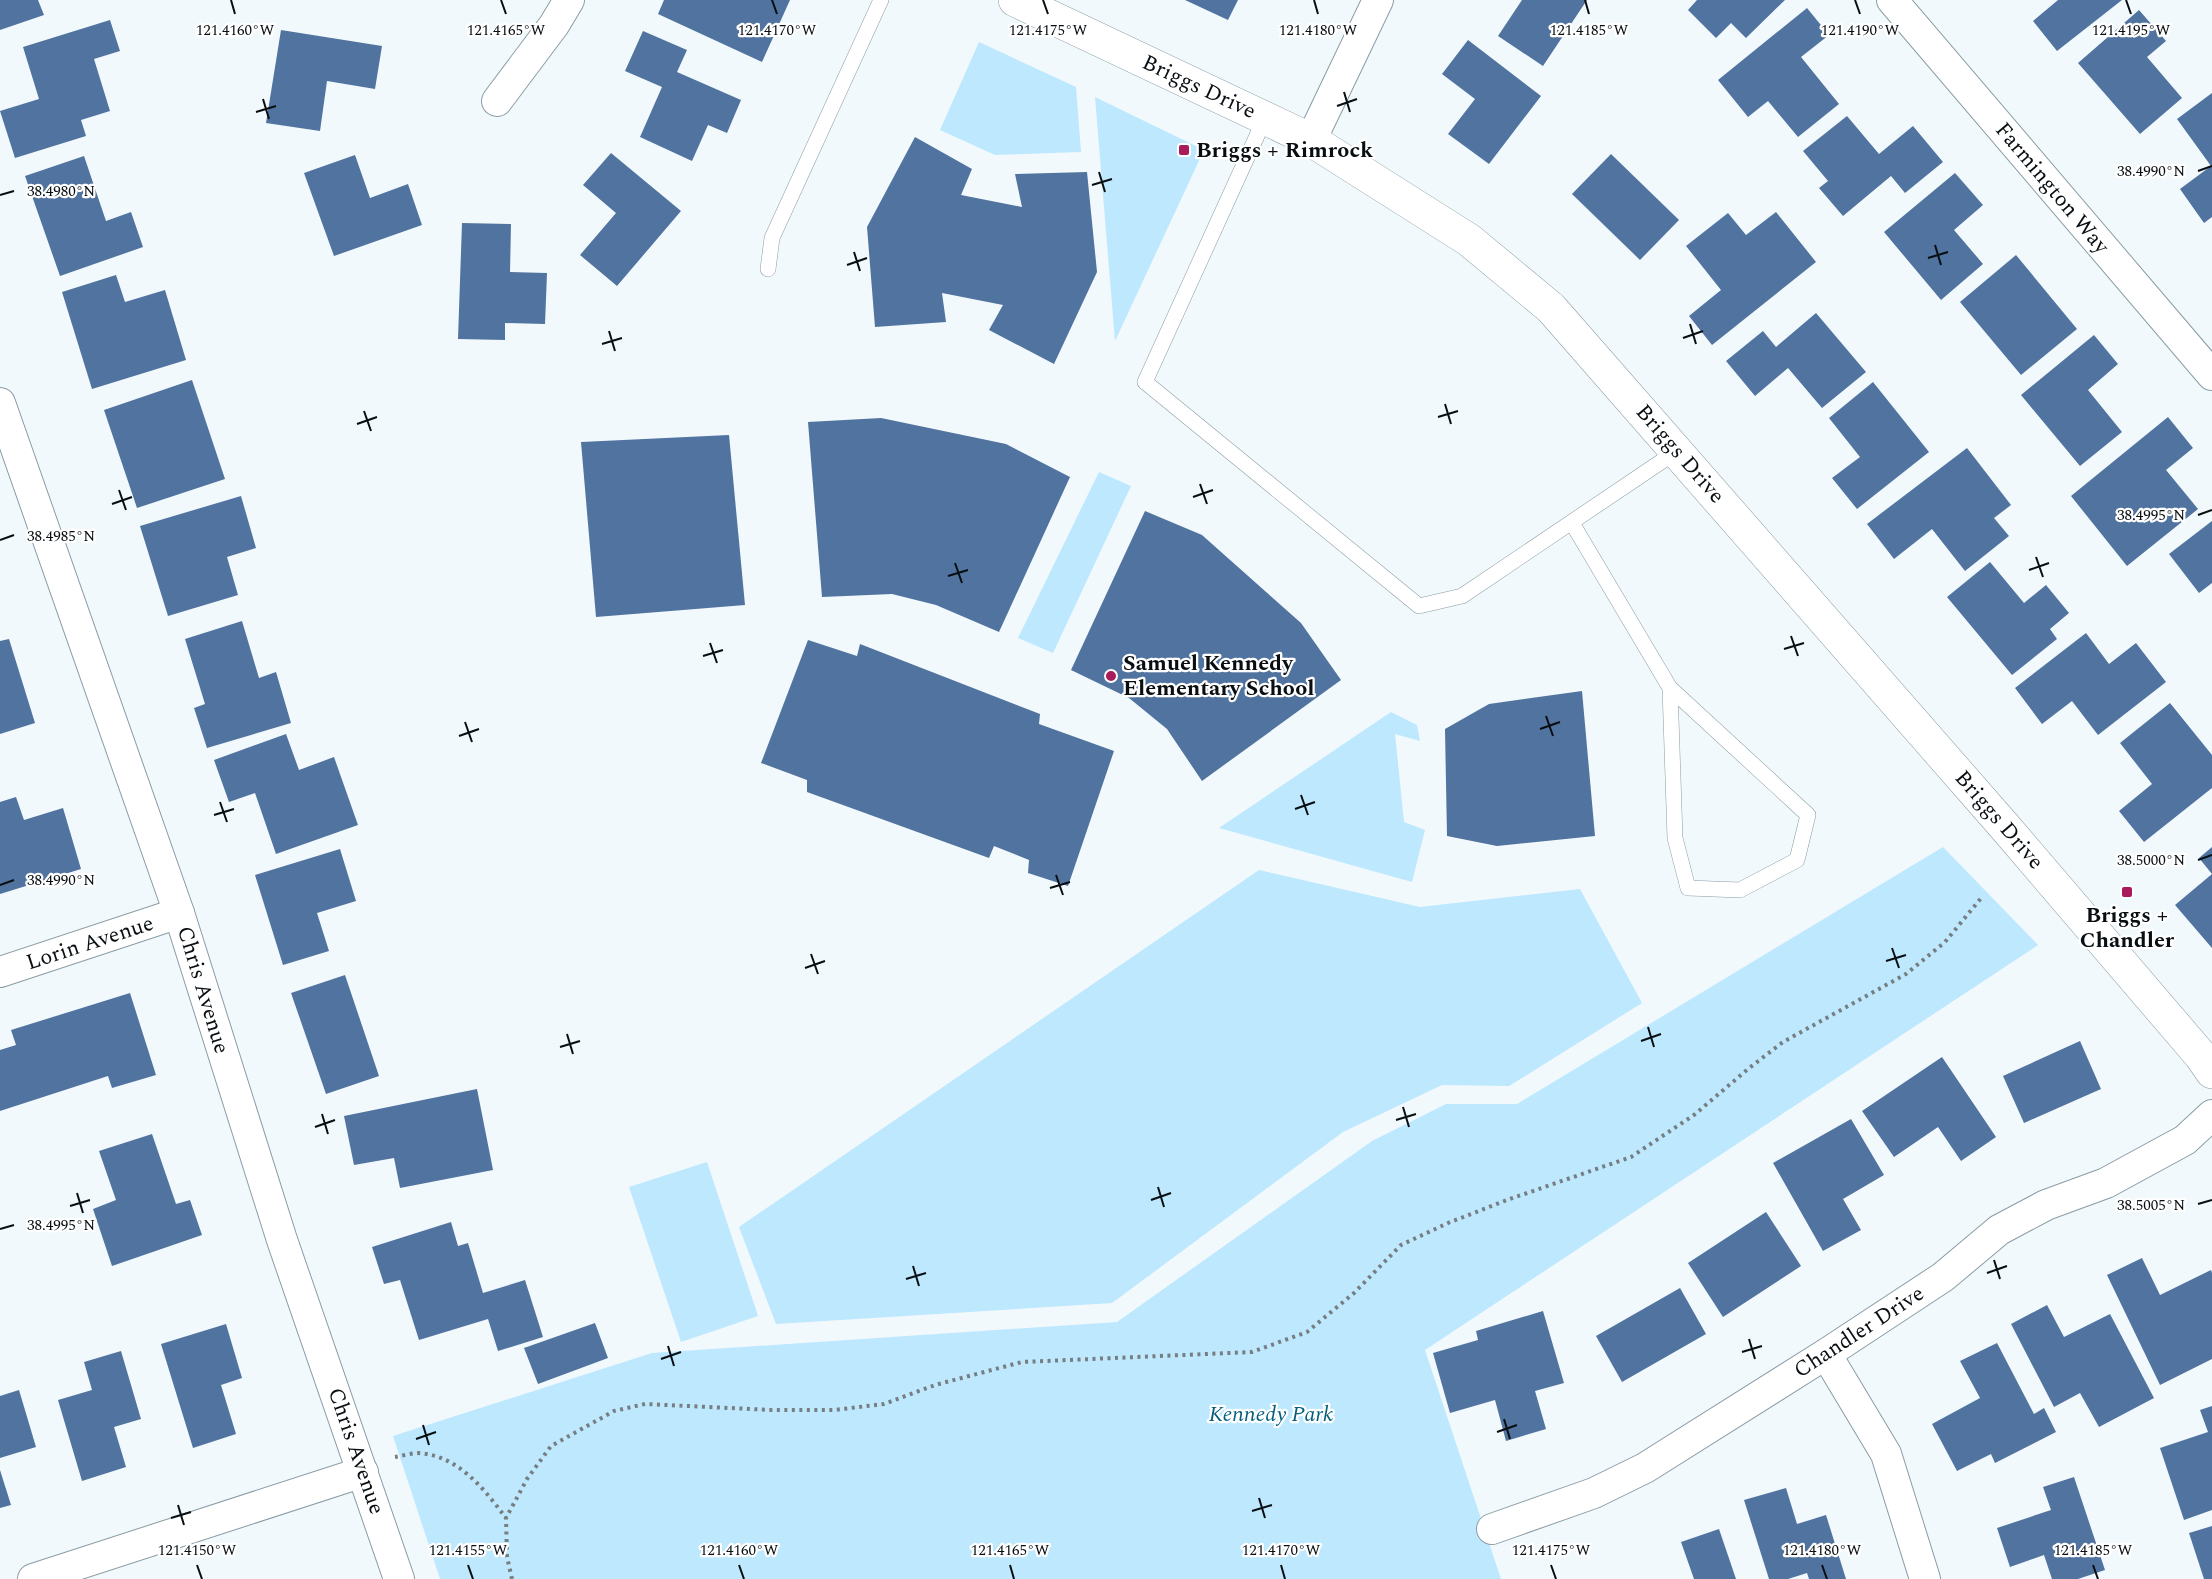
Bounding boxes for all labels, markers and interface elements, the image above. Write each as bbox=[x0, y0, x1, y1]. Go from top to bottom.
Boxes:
text: 121.4160°W bbox=[196, 19, 275, 42]
text: 121.4165°W bbox=[467, 19, 546, 42]
text: 121.4170°W bbox=[738, 19, 817, 42]
text: 121.4175°W bbox=[1009, 19, 1088, 42]
text: 121.4180°W bbox=[1279, 19, 1358, 42]
text: 121.4185°W bbox=[1550, 19, 1629, 42]
text: 121.4190°W bbox=[1821, 19, 1900, 42]
text: 121.4195°W bbox=[2092, 19, 2171, 42]
street label: Briggs Drive bbox=[1137, 46, 1261, 128]
street label: Farmington Way bbox=[1987, 115, 2118, 262]
place label: Briggs + Rimrock bbox=[1196, 134, 1374, 167]
marker: Briggs + Rimrock bbox=[1177, 143, 1191, 157]
text: 38.4990°N bbox=[2117, 160, 2185, 183]
text: 38.4980°N bbox=[27, 180, 95, 203]
street label: Briggs Drive bbox=[1627, 397, 1733, 511]
text: 38.4995°N bbox=[2117, 504, 2185, 527]
text: 38.4985°N bbox=[27, 525, 95, 548]
place label: Samuel Kennedy Elementary School bbox=[1123, 647, 1314, 705]
marker: Samuel Kennedy Elementary School bbox=[1104, 669, 1118, 683]
street label: Briggs Drive bbox=[1946, 763, 2052, 877]
text: 38.5000°N bbox=[2117, 849, 2185, 872]
text: 38.4990°N bbox=[27, 869, 95, 892]
marker: Briggs + Chandler bbox=[2120, 885, 2134, 899]
place label: Briggs + Chandler bbox=[2080, 899, 2175, 957]
street label: Lorin Avenue bbox=[22, 907, 158, 979]
street label: Chris Avenue bbox=[168, 922, 238, 1058]
text: 38.5005°N bbox=[2117, 1194, 2185, 1217]
text: 38.4995°N bbox=[27, 1214, 95, 1237]
street label: Chandler Drive bbox=[1787, 1277, 1931, 1387]
street label: Chris Avenue bbox=[319, 1383, 393, 1519]
park label: Kennedy Park bbox=[1209, 1398, 1333, 1431]
text: 121.4150°W bbox=[158, 1539, 237, 1562]
text: 121.4155°W bbox=[429, 1539, 508, 1562]
text: 121.4160°W bbox=[700, 1539, 779, 1562]
text: 121.4165°W bbox=[971, 1539, 1050, 1562]
text: 121.4170°W bbox=[1242, 1539, 1321, 1562]
text: 121.4175°W bbox=[1512, 1539, 1591, 1562]
text: 121.4180°W bbox=[1783, 1539, 1862, 1562]
text: 121.4185°W bbox=[2054, 1539, 2133, 1562]

